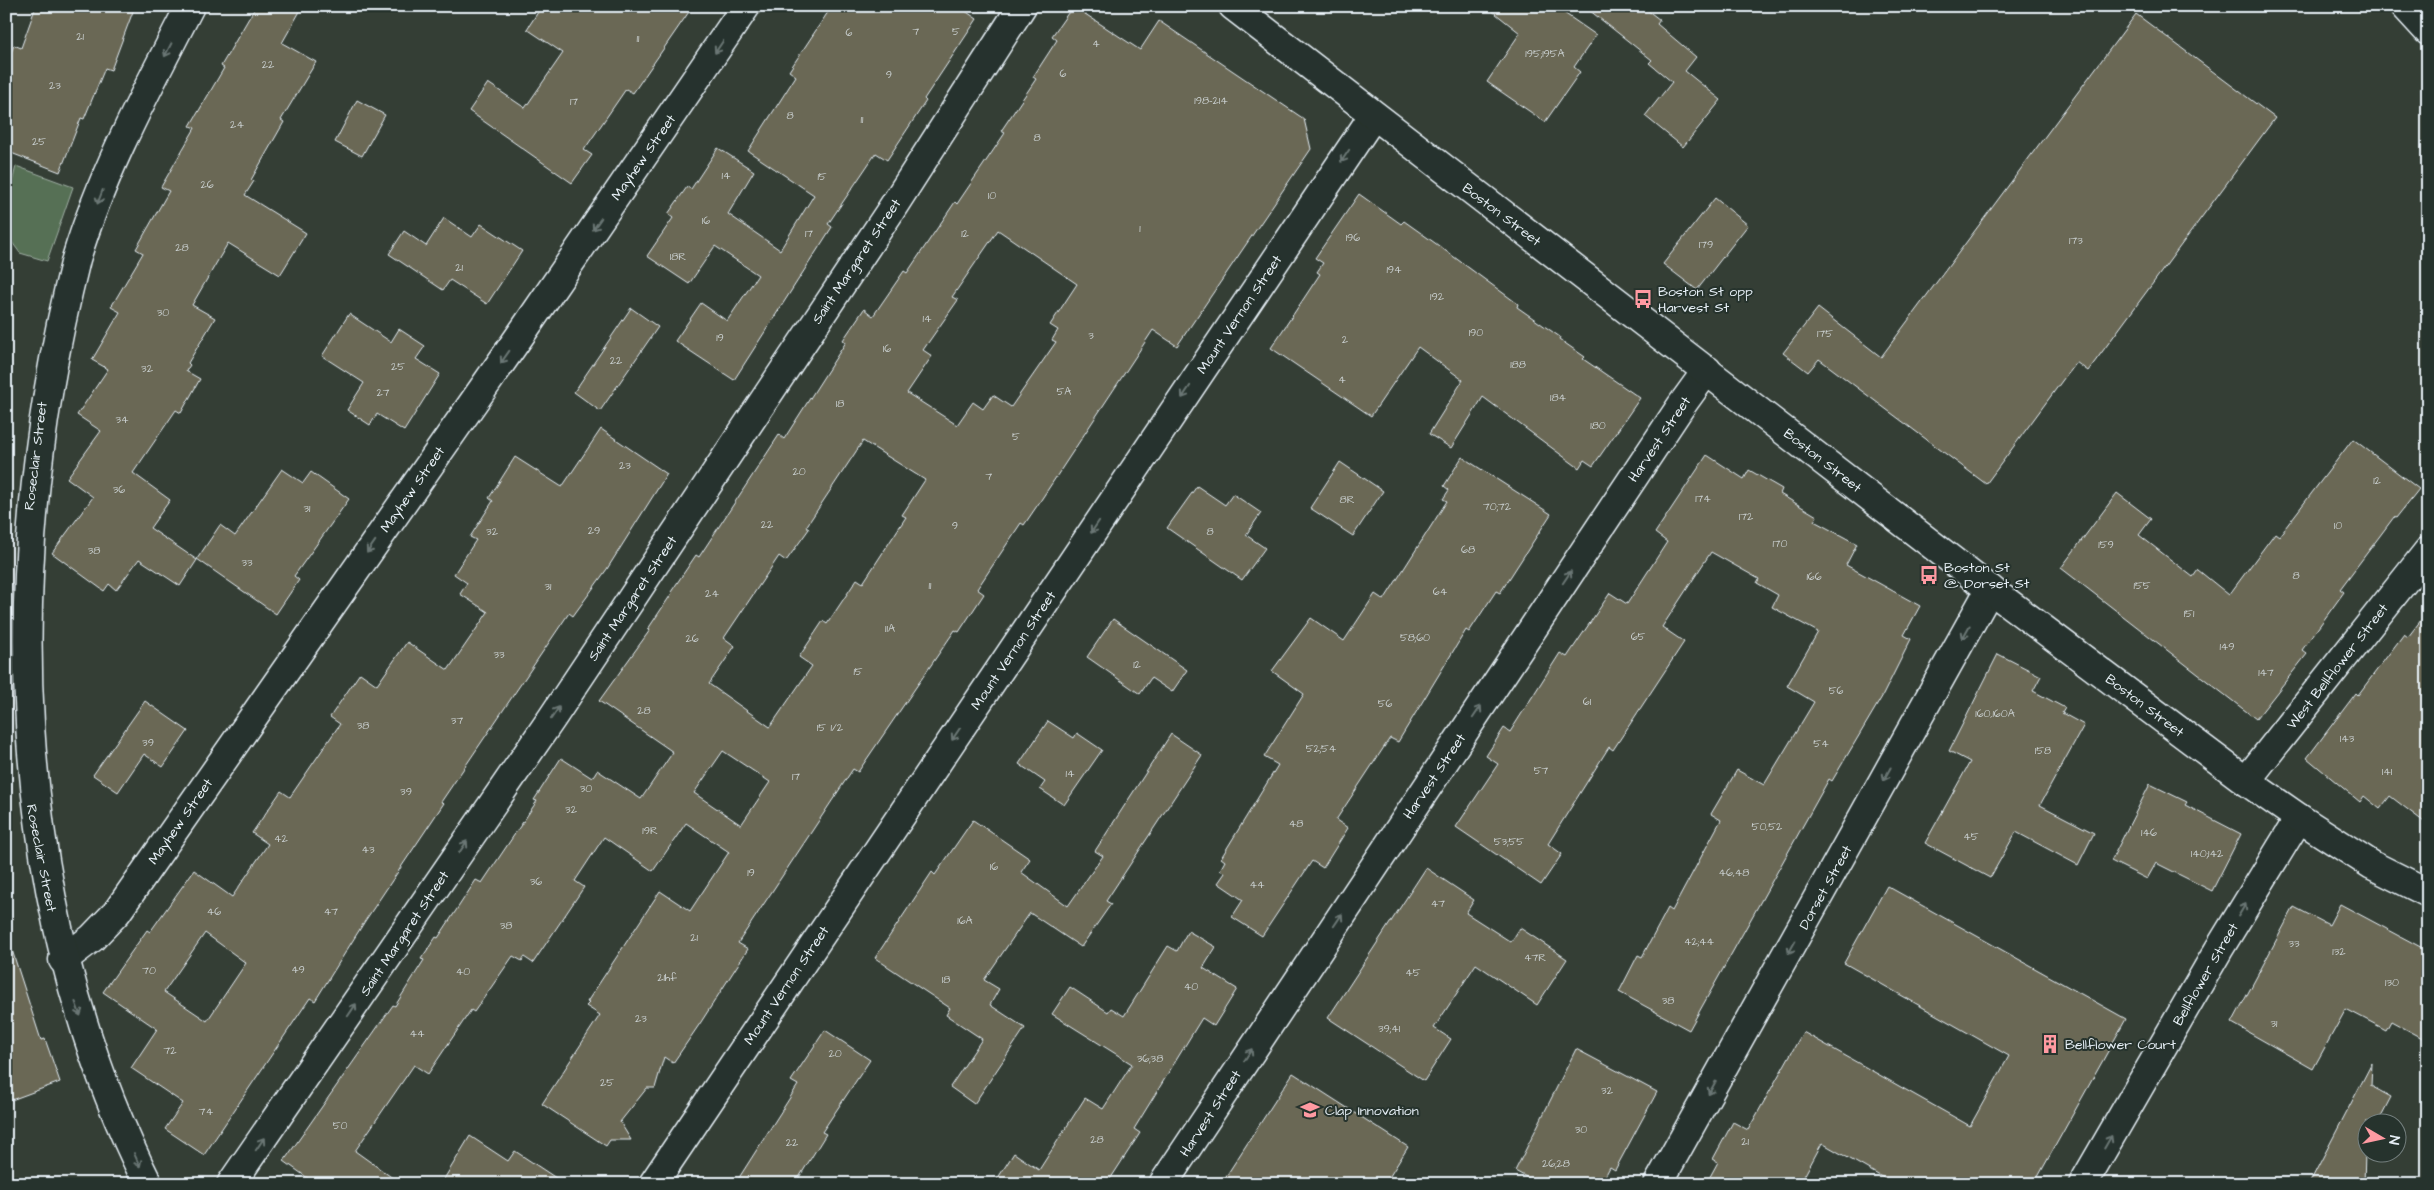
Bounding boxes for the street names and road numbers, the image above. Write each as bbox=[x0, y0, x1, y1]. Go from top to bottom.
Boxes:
street label: Mayhew Street bbox=[607, 110, 681, 205]
street label: Boston Street bbox=[1458, 178, 1545, 251]
street label: Saint Margaret Street bbox=[807, 195, 906, 328]
street label: Mount Vernon Street bbox=[1193, 251, 1287, 378]
street label: Harvest Street bbox=[1624, 392, 1696, 486]
street label: Roseclair Street bbox=[19, 400, 53, 512]
street label: Boston Street bbox=[1779, 424, 1866, 498]
street label: Mayhew Street bbox=[376, 442, 450, 537]
street label: Saint Margaret Street bbox=[583, 532, 682, 665]
street label: Mount Vernon Street bbox=[967, 587, 1061, 714]
street label: West Bellflower Street bbox=[2282, 599, 2394, 734]
street label: Boston Street bbox=[2101, 669, 2188, 742]
street label: Harvest Street bbox=[1399, 729, 1471, 823]
street label: Mayhew Street bbox=[144, 774, 218, 869]
street label: Roseclair Street bbox=[21, 803, 61, 914]
street label: Dorset Street bbox=[1794, 841, 1858, 933]
street label: Saint Margaret Street bbox=[355, 867, 454, 1000]
street label: Bellflower Street bbox=[2168, 919, 2244, 1030]
street label: Mount Vernon Street bbox=[740, 922, 834, 1049]
street label: Harvest Street bbox=[1175, 1066, 1247, 1161]

